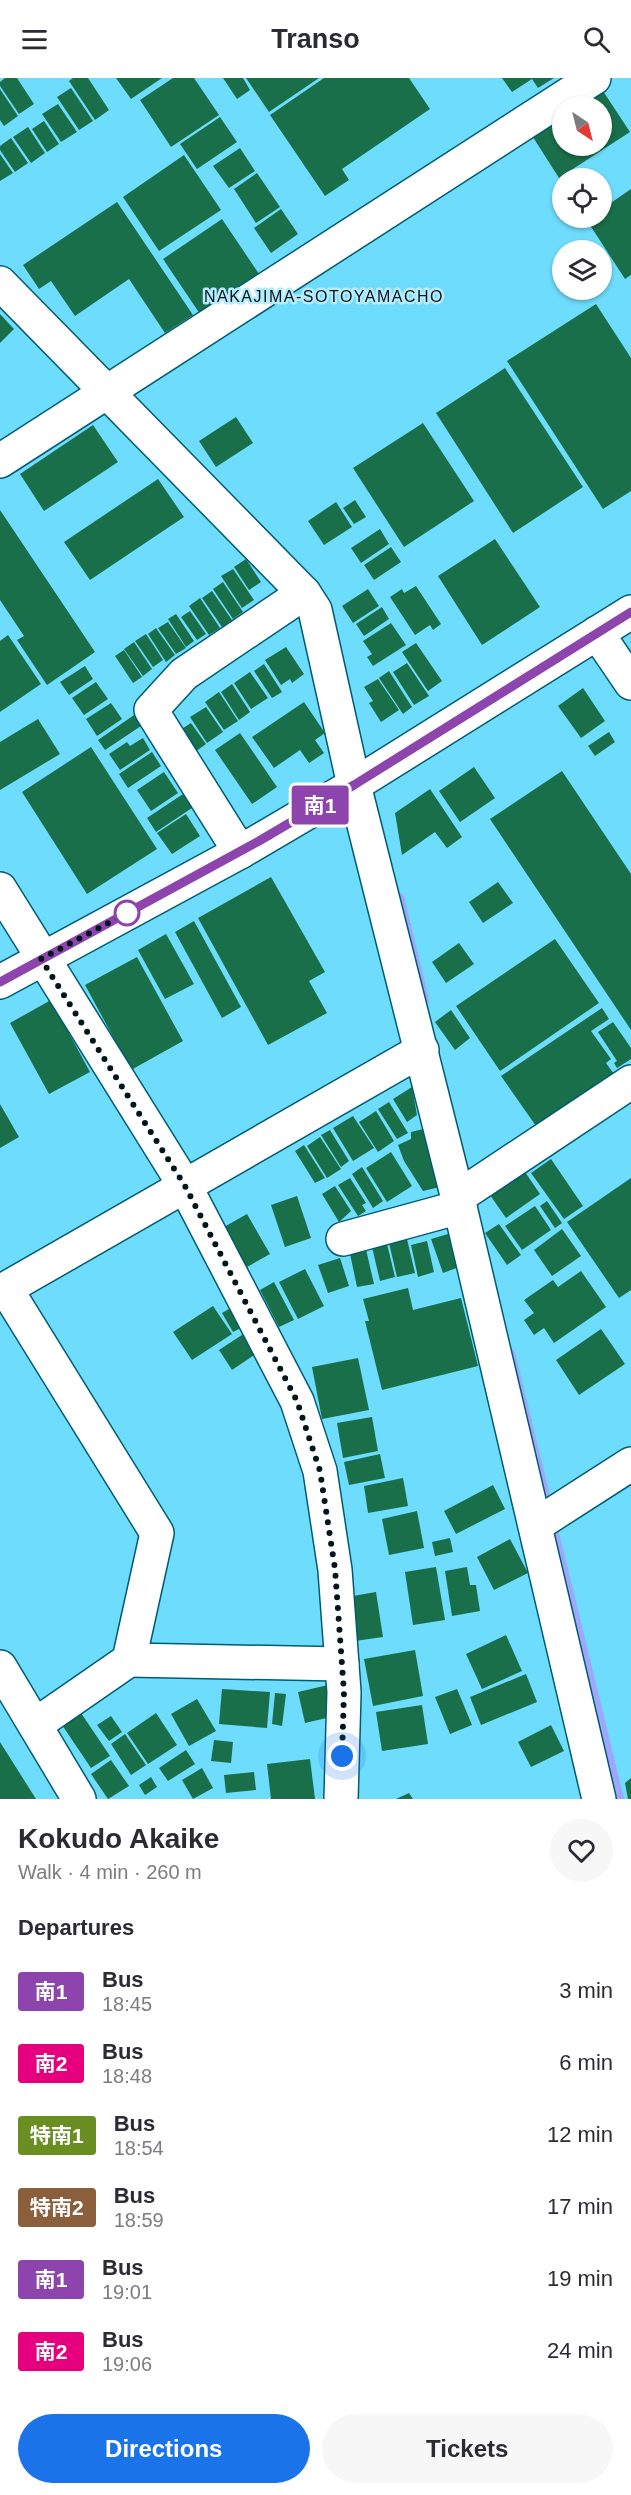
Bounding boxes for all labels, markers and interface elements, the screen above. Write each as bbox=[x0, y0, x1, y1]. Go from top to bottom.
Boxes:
icon: menu bbox=[18, 23, 51, 56]
icon: search bbox=[580, 23, 613, 56]
text: Transo bbox=[271, 24, 360, 54]
north arrow bbox=[552, 96, 612, 156]
map controls bbox=[552, 96, 612, 300]
button: locate bbox=[552, 168, 612, 228]
button: layers bbox=[552, 240, 612, 300]
district label: NAKAJIMA-SOTOYAMACHO bbox=[204, 288, 444, 305]
line badge: 南1 bbox=[293, 786, 347, 824]
text: 南1 bbox=[304, 794, 336, 817]
unlabelled marker bbox=[114, 900, 140, 926]
your location bbox=[327, 1741, 357, 1771]
button: heart bbox=[550, 1819, 613, 1882]
text: Kokudo Akaike bbox=[18, 1823, 219, 1854]
text: Walk · 4 min · 260 m bbox=[18, 1861, 202, 1883]
text: Departures bbox=[18, 1915, 134, 1940]
text: Bus bbox=[102, 1967, 144, 1992]
text: 3 min bbox=[559, 1978, 613, 2003]
text: 南1 bbox=[35, 1980, 67, 2003]
text: 18:45 bbox=[102, 1993, 152, 2015]
text: Bus bbox=[102, 2039, 144, 2064]
text: 6 min bbox=[559, 2050, 613, 2075]
text: 南2 bbox=[35, 2052, 67, 2075]
text: 18:48 bbox=[102, 2065, 152, 2087]
text: Bus bbox=[114, 2111, 155, 2136]
text: 12 min bbox=[547, 2122, 613, 2147]
text: 特南1 bbox=[30, 2124, 84, 2147]
text: 18:54 bbox=[114, 2137, 164, 2159]
text: Bus bbox=[114, 2183, 155, 2208]
text: 17 min bbox=[547, 2194, 613, 2219]
text: 特南2 bbox=[30, 2196, 84, 2219]
text: 18:59 bbox=[114, 2209, 164, 2231]
text: Bus bbox=[102, 2255, 144, 2280]
text: 19 min bbox=[547, 2266, 613, 2291]
text: 南1 bbox=[35, 2268, 67, 2291]
text: 19:01 bbox=[102, 2281, 152, 2303]
text: Bus bbox=[102, 2327, 144, 2352]
text: 24 min bbox=[547, 2338, 613, 2363]
text: 南2 bbox=[35, 2340, 67, 2363]
text: 19:06 bbox=[102, 2353, 152, 2375]
button: Directions bbox=[18, 2414, 310, 2483]
button: Tickets bbox=[322, 2414, 613, 2483]

